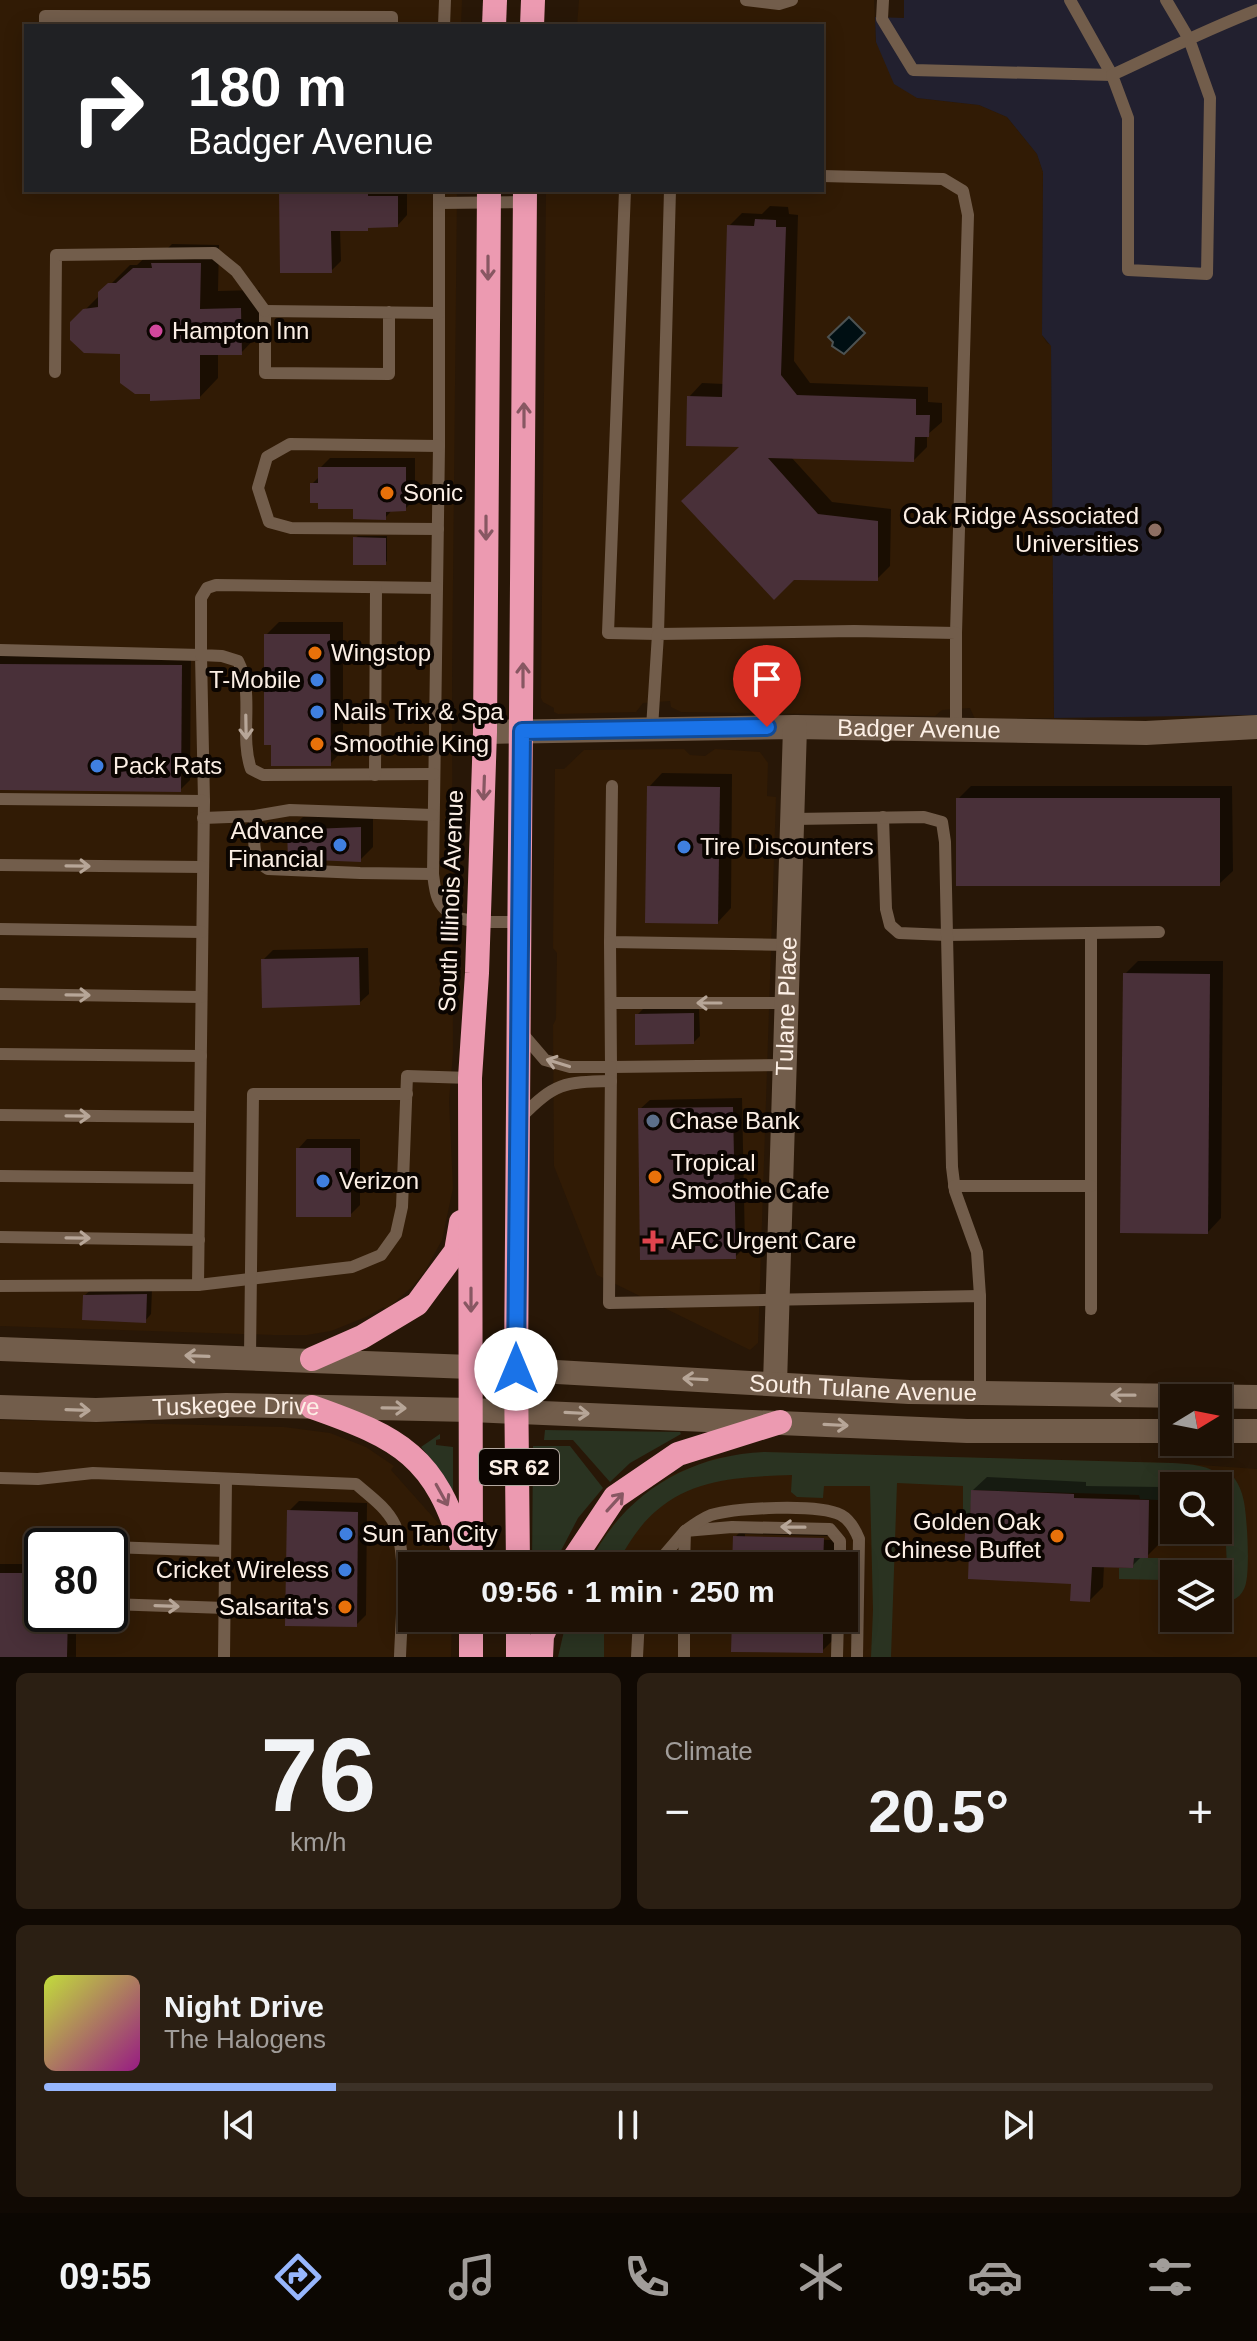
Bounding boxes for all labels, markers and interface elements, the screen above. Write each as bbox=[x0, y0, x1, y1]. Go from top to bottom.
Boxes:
text: 180 m bbox=[188, 55, 347, 118]
icon: right bbox=[56, 56, 160, 160]
text: Badger Avenue bbox=[188, 121, 434, 162]
one-way arrow bbox=[480, 254, 496, 281]
place label: Hampton Inn bbox=[172, 317, 309, 344]
marker: Hampton Inn bbox=[147, 322, 165, 340]
one-way arrow bbox=[516, 402, 532, 429]
place label: Sonic bbox=[403, 479, 463, 506]
marker: Sonic bbox=[378, 484, 396, 502]
place label: Oak Ridge Associated Universities bbox=[903, 502, 1139, 557]
one-way arrow bbox=[478, 514, 494, 541]
marker: Oak Ridge Associated Universities bbox=[1146, 521, 1164, 539]
place label: Wingstop bbox=[331, 639, 431, 666]
marker: Wingstop bbox=[306, 644, 324, 662]
pin bbox=[733, 645, 801, 727]
icon: arrive bbox=[745, 657, 789, 701]
one-way arrow bbox=[515, 662, 531, 689]
place label: T-Mobile bbox=[209, 666, 301, 693]
marker: T-Mobile bbox=[308, 671, 326, 689]
place label: Nails Trix & Spa bbox=[333, 698, 504, 725]
marker: Nails Trix & Spa bbox=[308, 703, 326, 721]
one-way arrow bbox=[238, 713, 254, 740]
street label: Badger Avenue bbox=[837, 714, 1001, 744]
place label: Smoothie King bbox=[333, 730, 489, 757]
marker: Smoothie King bbox=[308, 735, 326, 753]
place label: Pack Rats bbox=[113, 752, 222, 779]
marker: Pack Rats bbox=[88, 757, 106, 775]
one-way arrow bbox=[476, 774, 491, 801]
street label: South Illinois Avenue bbox=[433, 789, 468, 1013]
place label: Advance Financial bbox=[228, 817, 324, 872]
place label: Tire Discounters bbox=[700, 833, 874, 860]
marker: Advance Financial bbox=[331, 836, 349, 854]
marker: Tire Discounters bbox=[675, 838, 693, 856]
one-way arrow bbox=[64, 858, 91, 874]
street label: Tulane Place bbox=[770, 936, 802, 1076]
one-way arrow bbox=[64, 988, 91, 1003]
one-way arrow bbox=[696, 995, 723, 1011]
one-way arrow bbox=[546, 1055, 572, 1070]
place label: Chase Bank bbox=[669, 1107, 801, 1134]
one-way arrow bbox=[64, 1108, 91, 1124]
marker: Chase Bank bbox=[644, 1112, 662, 1130]
place label: Tropical Smoothie Cafe bbox=[671, 1149, 830, 1204]
place label: Verizon bbox=[339, 1167, 419, 1194]
marker: Tropical Smoothie Cafe bbox=[646, 1168, 664, 1186]
marker: Verizon bbox=[314, 1172, 332, 1190]
place label: AFC Urgent Care bbox=[671, 1227, 856, 1254]
one-way arrow bbox=[64, 1230, 91, 1246]
marker: AFC Urgent Care bbox=[642, 1230, 664, 1252]
one-way arrow bbox=[463, 1286, 479, 1313]
position arrow bbox=[474, 1327, 558, 1411]
one-way arrow bbox=[184, 1348, 211, 1363]
street label: South Tulane Avenue bbox=[749, 1369, 977, 1406]
one-way arrow bbox=[682, 1371, 709, 1386]
north arrow bbox=[1160, 1384, 1232, 1456]
map controls bbox=[1160, 1384, 1232, 1632]
one-way arrow bbox=[1110, 1387, 1137, 1403]
street label: Tuskegee Drive bbox=[152, 1391, 320, 1421]
one-way arrow bbox=[380, 1401, 407, 1416]
one-way arrow bbox=[64, 1402, 91, 1417]
one-way arrow bbox=[563, 1406, 590, 1421]
one-way arrow bbox=[822, 1418, 849, 1433]
road number: SR 62 bbox=[479, 1449, 559, 1485]
button: search bbox=[1160, 1472, 1232, 1544]
one-way arrow bbox=[434, 1483, 450, 1506]
one-way arrow bbox=[605, 1492, 623, 1512]
place label: Golden Oak Chinese Buffet bbox=[884, 1508, 1042, 1563]
place label: Sun Tan City bbox=[362, 1520, 498, 1547]
one-way arrow bbox=[780, 1520, 807, 1535]
marker: Sun Tan City bbox=[337, 1525, 355, 1543]
marker: Golden Oak Chinese Buffet bbox=[1048, 1527, 1066, 1545]
speed limit sign: 80 bbox=[24, 1528, 128, 1632]
place label: Cricket Wireless bbox=[156, 1556, 329, 1583]
button: layers bbox=[1160, 1560, 1232, 1632]
marker: Cricket Wireless bbox=[336, 1561, 354, 1579]
text: 09:56 · 1 min · 250 m bbox=[481, 1575, 775, 1608]
place label: Salsarita's bbox=[219, 1593, 329, 1620]
one-way arrow bbox=[153, 1598, 180, 1613]
marker: Salsarita's bbox=[336, 1598, 354, 1616]
text: 76 bbox=[260, 1717, 376, 1833]
text: Climate bbox=[665, 1736, 753, 1766]
text: 20.5° bbox=[868, 1778, 1009, 1845]
text: − bbox=[665, 1787, 690, 1836]
text: + bbox=[1187, 1787, 1213, 1836]
text: km/h bbox=[290, 1827, 346, 1857]
text: Night Drive bbox=[164, 1990, 324, 2023]
text: The Halogens bbox=[164, 2024, 326, 2054]
icon: previous bbox=[217, 2103, 261, 2147]
icon: pause bbox=[606, 2103, 650, 2147]
icon: next bbox=[996, 2103, 1040, 2147]
icon: directions bbox=[270, 2249, 326, 2305]
icon: music bbox=[444, 2249, 500, 2305]
icon: phone bbox=[619, 2249, 675, 2305]
icon: climate bbox=[793, 2249, 849, 2305]
icon: car bbox=[967, 2249, 1023, 2305]
icon: filters bbox=[1142, 2249, 1198, 2305]
text: 09:55 bbox=[59, 2256, 151, 2297]

